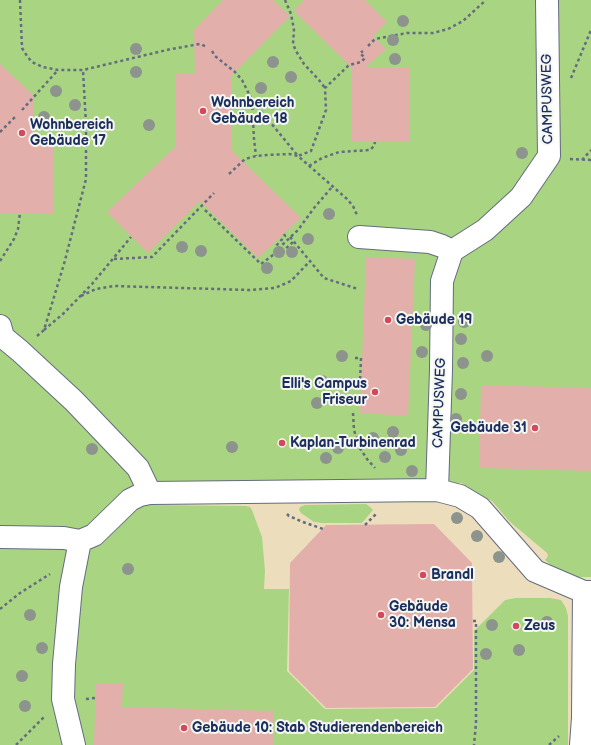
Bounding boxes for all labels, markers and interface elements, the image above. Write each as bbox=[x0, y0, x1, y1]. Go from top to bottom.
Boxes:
street label: CAMPUSWEG bbox=[539, 54, 557, 144]
place label: Wohnbereich Gebäude 18 bbox=[211, 95, 295, 128]
marker: Wohnbereich Gebäude 18 bbox=[198, 106, 208, 116]
place label: Wohnbereich Gebäude 17 bbox=[30, 117, 114, 150]
marker: Wohnbereich Gebäude 17 bbox=[17, 128, 27, 138]
place label: Gebäude 19 bbox=[396, 312, 473, 328]
marker: Gebäude 19 bbox=[383, 315, 393, 325]
street label: CAMPUSWEG bbox=[430, 358, 450, 448]
place label: Elli's Campus Friseur bbox=[281, 376, 367, 408]
marker: Elli's Campus Friseur bbox=[370, 387, 380, 397]
place label: Gebäude 31 bbox=[450, 420, 527, 436]
marker: Gebäude 31 bbox=[530, 423, 540, 433]
place label: Kaplan-Turbinenrad bbox=[290, 435, 416, 451]
marker: Kaplan-Turbinenrad bbox=[277, 438, 287, 448]
place label: Brandl bbox=[431, 567, 474, 583]
marker: Brandl bbox=[418, 570, 428, 580]
place label: Gebäude 30: Mensa bbox=[389, 599, 456, 632]
marker: Gebäude 30: Mensa bbox=[376, 610, 386, 620]
place label: Zeus bbox=[524, 618, 555, 634]
marker: Zeus bbox=[511, 621, 521, 631]
place label: Gebäude 10: Stab Studierendenbereich bbox=[192, 720, 443, 736]
marker: Gebäude 10: Stab Studierendenbereich bbox=[179, 723, 189, 733]

